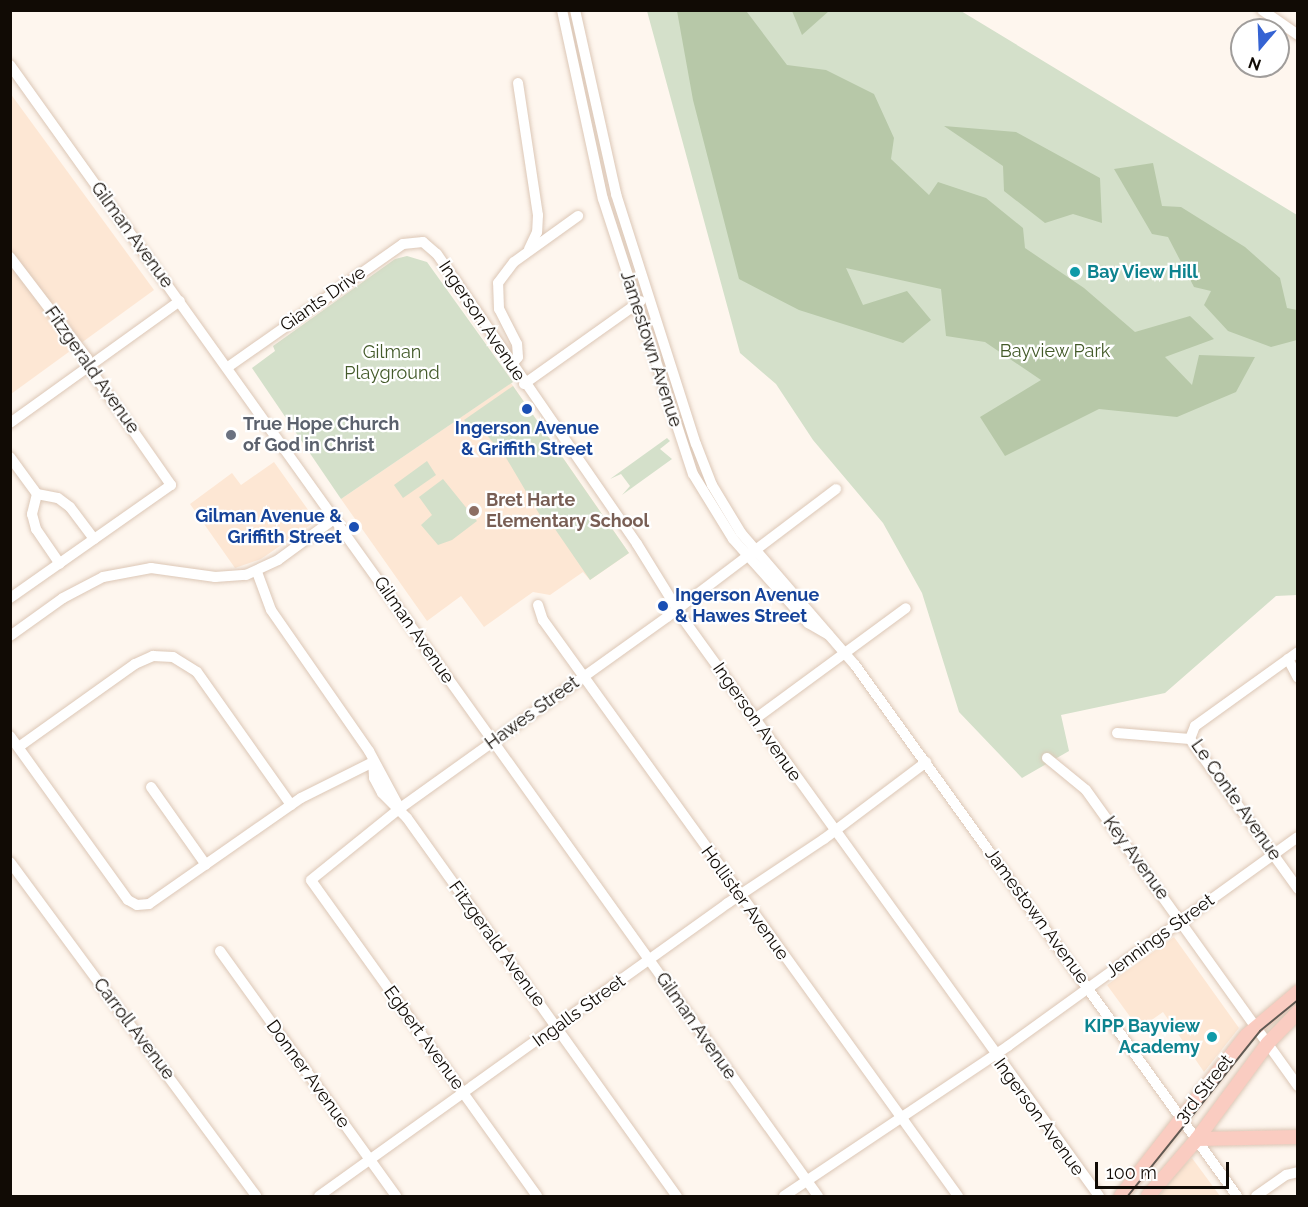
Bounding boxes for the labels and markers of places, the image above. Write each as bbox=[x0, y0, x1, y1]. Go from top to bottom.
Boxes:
place label: Bay View Hill bbox=[1087, 261, 1200, 283]
marker: Bay View Hill bbox=[1068, 265, 1082, 279]
marker: Ingerson Avenue & Griffith Street bbox=[520, 402, 534, 416]
place label: True Hope Church of God in Christ bbox=[243, 414, 399, 456]
place label: Ingerson Avenue & Griffith Street bbox=[455, 418, 599, 460]
marker: True Hope Church of God in Christ bbox=[224, 428, 238, 442]
place label: Bret Harte Elementary School bbox=[486, 490, 650, 532]
marker: Bret Harte Elementary School bbox=[467, 504, 481, 518]
place label: Gilman Avenue & Griffith Street bbox=[195, 506, 342, 548]
marker: Gilman Avenue & Griffith Street bbox=[347, 520, 361, 534]
place label: Ingerson Avenue & Hawes Street bbox=[675, 585, 820, 628]
marker: Ingerson Avenue & Hawes Street bbox=[656, 599, 670, 613]
place label: KIPP Bayview Academy bbox=[1084, 1016, 1200, 1058]
marker: KIPP Bayview Academy bbox=[1205, 1030, 1219, 1044]

